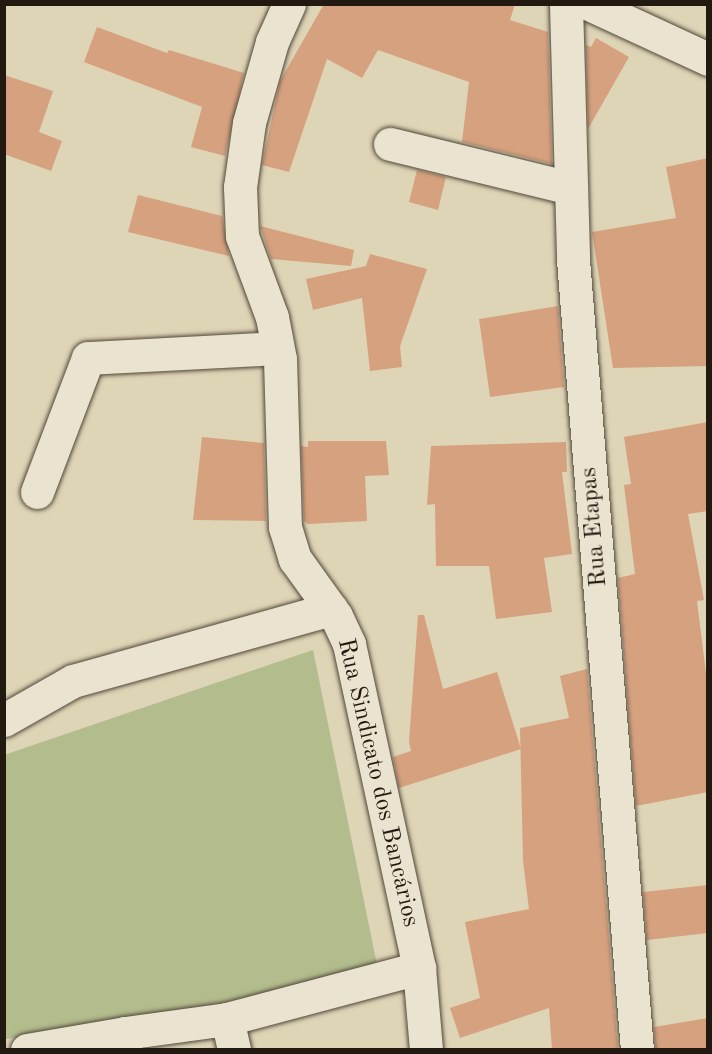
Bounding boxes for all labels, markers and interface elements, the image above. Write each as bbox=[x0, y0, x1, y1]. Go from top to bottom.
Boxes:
street label: Rua Etapas bbox=[575, 466, 615, 588]
street label: Rua Sindicato dos Bancários bbox=[330, 636, 424, 930]

